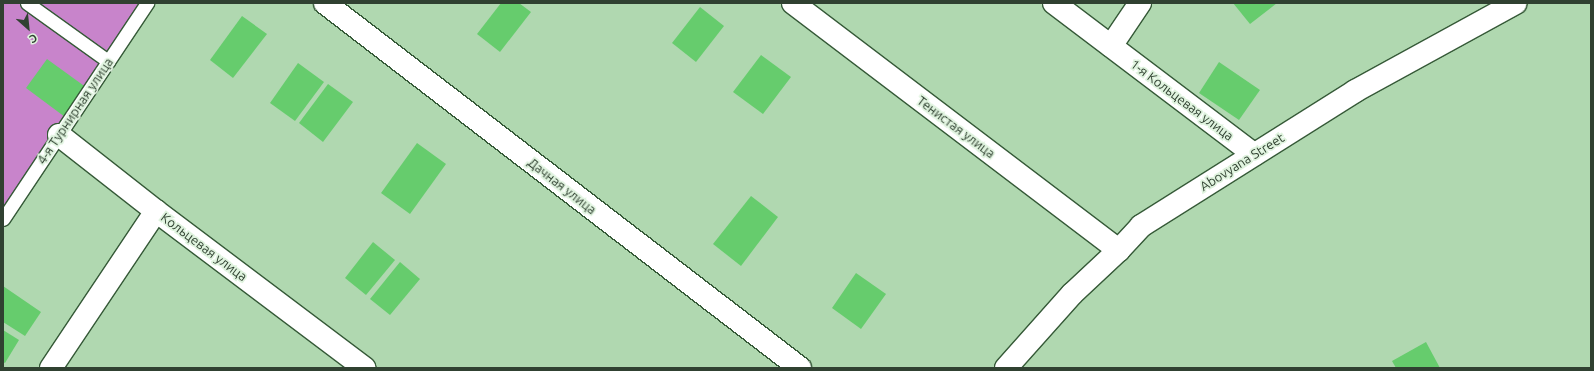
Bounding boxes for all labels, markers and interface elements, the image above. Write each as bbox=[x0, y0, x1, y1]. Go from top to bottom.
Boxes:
north arrow bbox=[8, 8, 48, 48]
text: С bbox=[28, 32, 39, 46]
street label: 4-я Турнирная улица bbox=[34, 55, 116, 167]
street label: 1-я Кольцевая улица bbox=[1127, 56, 1237, 144]
street label: Тенистая улица bbox=[914, 93, 998, 161]
street label: Abovyana Street bbox=[1197, 130, 1287, 194]
street label: Дачная улица bbox=[525, 154, 599, 218]
street label: Кольцевая улица bbox=[158, 210, 250, 284]

